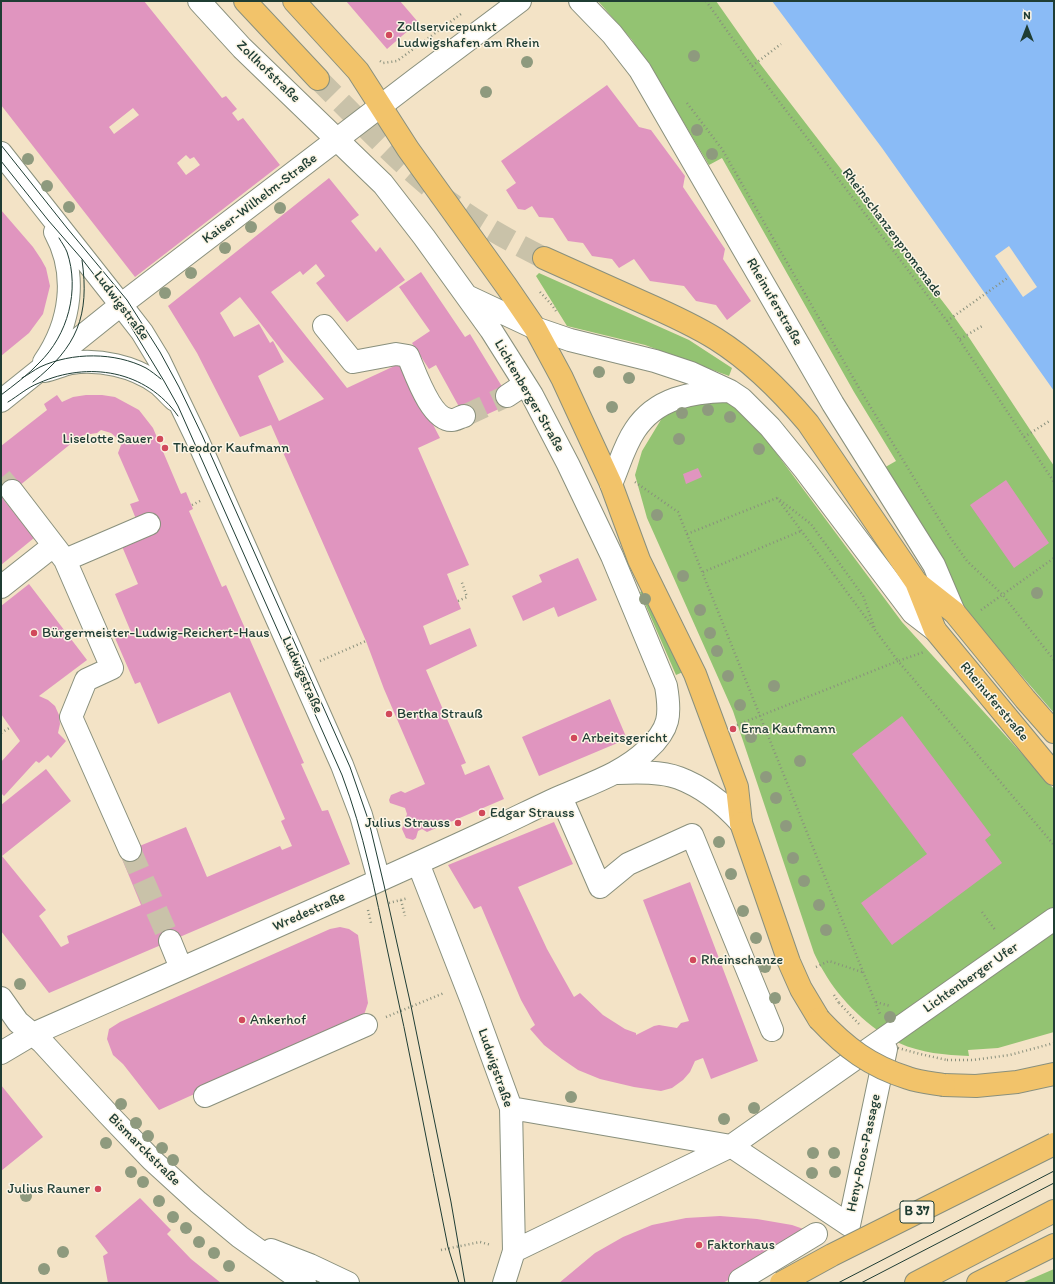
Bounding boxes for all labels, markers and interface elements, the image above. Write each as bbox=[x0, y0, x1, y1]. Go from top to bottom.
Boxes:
north arrow bbox=[1007, 8, 1047, 48]
text: N bbox=[1023, 9, 1031, 22]
place label: Zollservicepunkt Ludwigshafen am Rhein bbox=[397, 19, 539, 52]
marker: Zollservicepunkt Ludwigshafen am Rhein bbox=[384, 30, 394, 40]
street label: Zollhofstraße bbox=[232, 37, 304, 107]
street label: Kaiser-Wilhelm-Straße bbox=[199, 150, 321, 248]
street label: Rheinschanzenpromenade bbox=[838, 165, 946, 301]
street label: Rheinuferstraße bbox=[742, 255, 806, 349]
street label: Ludwigstraße bbox=[90, 268, 152, 344]
street label: Lichtenberger Straße bbox=[490, 337, 568, 455]
place label: Liselotte Sauer bbox=[62, 431, 152, 447]
marker: Liselotte Sauer bbox=[155, 434, 165, 444]
place label: Theodor Kaufmann bbox=[173, 440, 289, 456]
marker: Theodor Kaufmann bbox=[160, 443, 170, 453]
place label: Bürgermeister-Ludwig-Reichert-Haus bbox=[42, 625, 270, 641]
marker: Bürgermeister-Ludwig-Reichert-Haus bbox=[29, 628, 39, 638]
street label: Ludwigstraße bbox=[278, 634, 326, 716]
street label: Rheinuferstraße bbox=[956, 659, 1032, 745]
place label: Bertha Strauß bbox=[397, 706, 483, 722]
marker: Bertha Strauß bbox=[384, 709, 394, 719]
place label: Erna Kaufmann bbox=[741, 721, 836, 737]
marker: Erna Kaufmann bbox=[728, 724, 738, 734]
place label: Arbeitsgericht bbox=[582, 730, 668, 746]
marker: Arbeitsgericht bbox=[569, 733, 579, 743]
place label: Edgar Strauss bbox=[490, 805, 574, 821]
marker: Edgar Strauss bbox=[477, 808, 487, 818]
place label: Julius Strauss bbox=[365, 815, 450, 831]
marker: Julius Strauss bbox=[453, 818, 463, 828]
street label: Wredestraße bbox=[270, 889, 348, 935]
street label: Lichtenberger Ufer bbox=[920, 939, 1022, 1017]
place label: Rheinschanze bbox=[701, 952, 783, 968]
marker: Rheinschanze bbox=[688, 955, 698, 965]
place label: Ankerhof bbox=[250, 1012, 306, 1028]
marker: Ankerhof bbox=[237, 1015, 247, 1025]
street label: Ludwigstraße bbox=[474, 1026, 516, 1110]
street label: Heny-Roos-Passage bbox=[843, 1093, 885, 1213]
street label: Bismarckstraße bbox=[104, 1110, 184, 1190]
place label: Julius Rauner bbox=[7, 1181, 90, 1197]
marker: Julius Rauner bbox=[93, 1184, 103, 1194]
road number: B 37 bbox=[900, 1201, 934, 1223]
place label: Faktorhaus bbox=[707, 1237, 775, 1253]
marker: Faktorhaus bbox=[694, 1240, 704, 1250]

